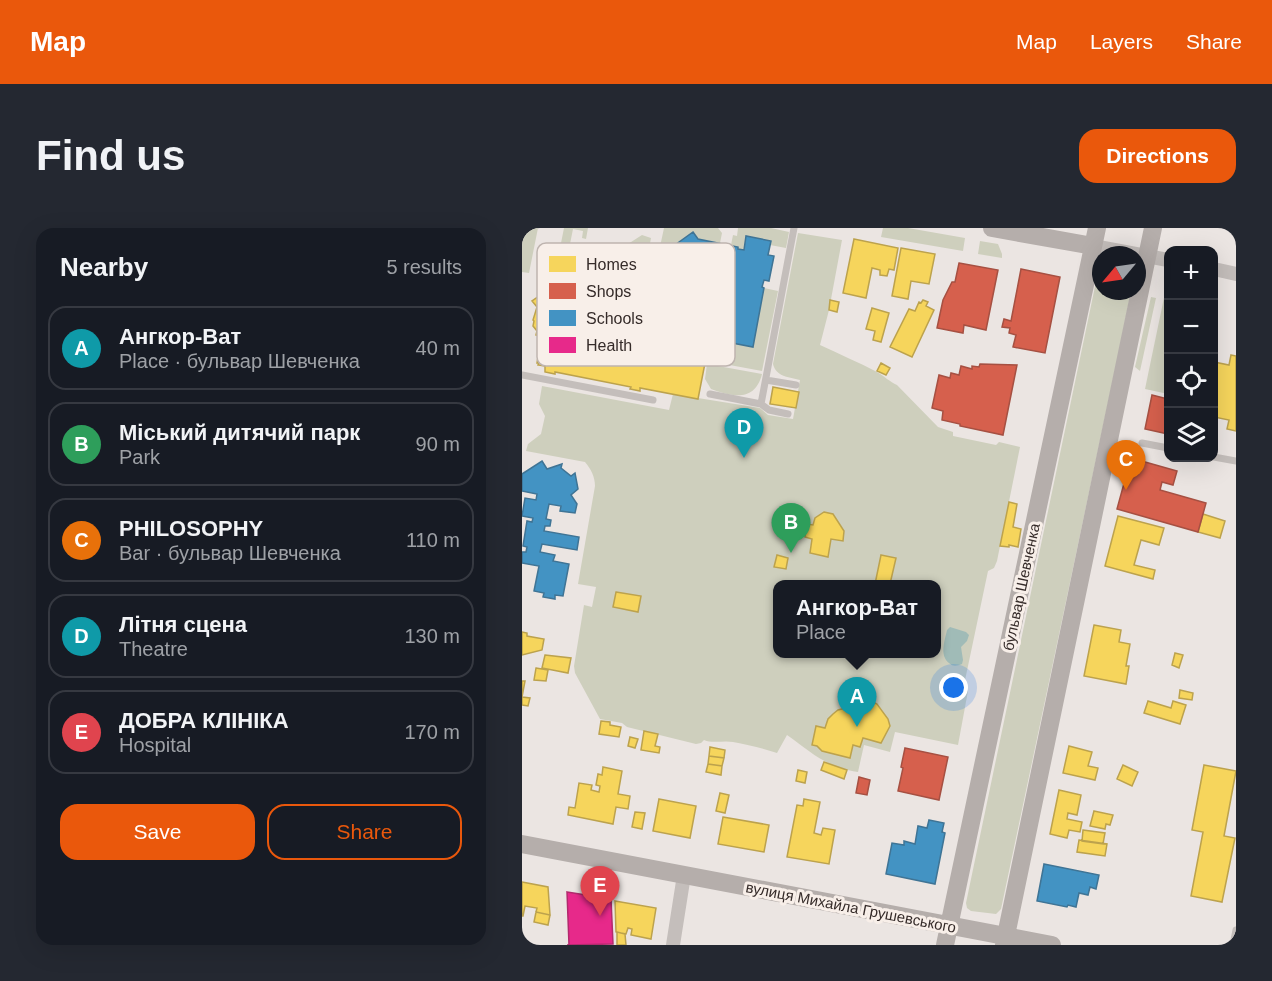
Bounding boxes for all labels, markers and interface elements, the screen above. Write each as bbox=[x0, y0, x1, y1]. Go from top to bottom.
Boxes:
text: Map bbox=[30, 26, 86, 57]
text: Map bbox=[1016, 30, 1057, 53]
text: Layers bbox=[1090, 30, 1153, 53]
text: Share bbox=[1186, 30, 1242, 53]
button: Directions bbox=[1079, 129, 1236, 183]
text: Find us bbox=[36, 132, 185, 179]
legend bbox=[537, 243, 735, 366]
north arrow bbox=[1092, 246, 1146, 300]
map controls bbox=[1164, 246, 1218, 462]
button: + bbox=[1164, 246, 1218, 300]
text: Nearby bbox=[60, 252, 148, 282]
text: 5 results bbox=[386, 256, 462, 278]
text: Homes bbox=[586, 256, 637, 273]
text: Shops bbox=[586, 283, 631, 300]
button: − bbox=[1164, 300, 1218, 354]
text: Schools bbox=[586, 310, 643, 327]
text: Ангкор-Ват bbox=[119, 324, 241, 349]
text: A bbox=[74, 337, 89, 359]
text: 40 m bbox=[416, 337, 460, 359]
text: Health bbox=[586, 337, 632, 354]
text: Place · бульвар Шевченка bbox=[119, 350, 360, 372]
button: locate bbox=[1164, 354, 1218, 408]
pin: D bbox=[724, 408, 764, 458]
button: layers bbox=[1164, 408, 1218, 462]
text: Міський дитячий парк bbox=[119, 420, 360, 445]
text: B bbox=[74, 433, 89, 455]
text: 90 m bbox=[416, 433, 460, 455]
pin: C bbox=[1106, 440, 1146, 490]
text: Park bbox=[119, 446, 160, 468]
pin: B bbox=[772, 504, 810, 553]
text: PHILOSOPHY bbox=[119, 516, 263, 541]
street label: бульвар Шевченка bbox=[999, 521, 1043, 652]
text: C bbox=[74, 529, 89, 551]
text: 110 m bbox=[406, 529, 460, 551]
text: Bar · бульвар Шевченка bbox=[119, 542, 341, 564]
popup bbox=[773, 580, 941, 658]
text: Ангкор-Ват bbox=[796, 595, 918, 620]
text: Літня сцена bbox=[119, 612, 247, 637]
text: Place bbox=[796, 621, 846, 643]
text: D bbox=[74, 625, 89, 647]
text: 130 m bbox=[404, 625, 460, 647]
text: Theatre bbox=[119, 638, 188, 660]
your location bbox=[939, 673, 968, 702]
pin: A bbox=[838, 678, 876, 727]
text: ДОБРА КЛІНІКА bbox=[119, 708, 289, 733]
text: E bbox=[75, 721, 88, 743]
text: 170 m bbox=[404, 721, 460, 743]
text: Hospital bbox=[119, 734, 191, 756]
button: Save bbox=[60, 804, 255, 860]
button: Share bbox=[267, 804, 462, 860]
pin: E bbox=[580, 866, 620, 916]
street label: вулиця Михайла Грушевського bbox=[744, 878, 958, 936]

